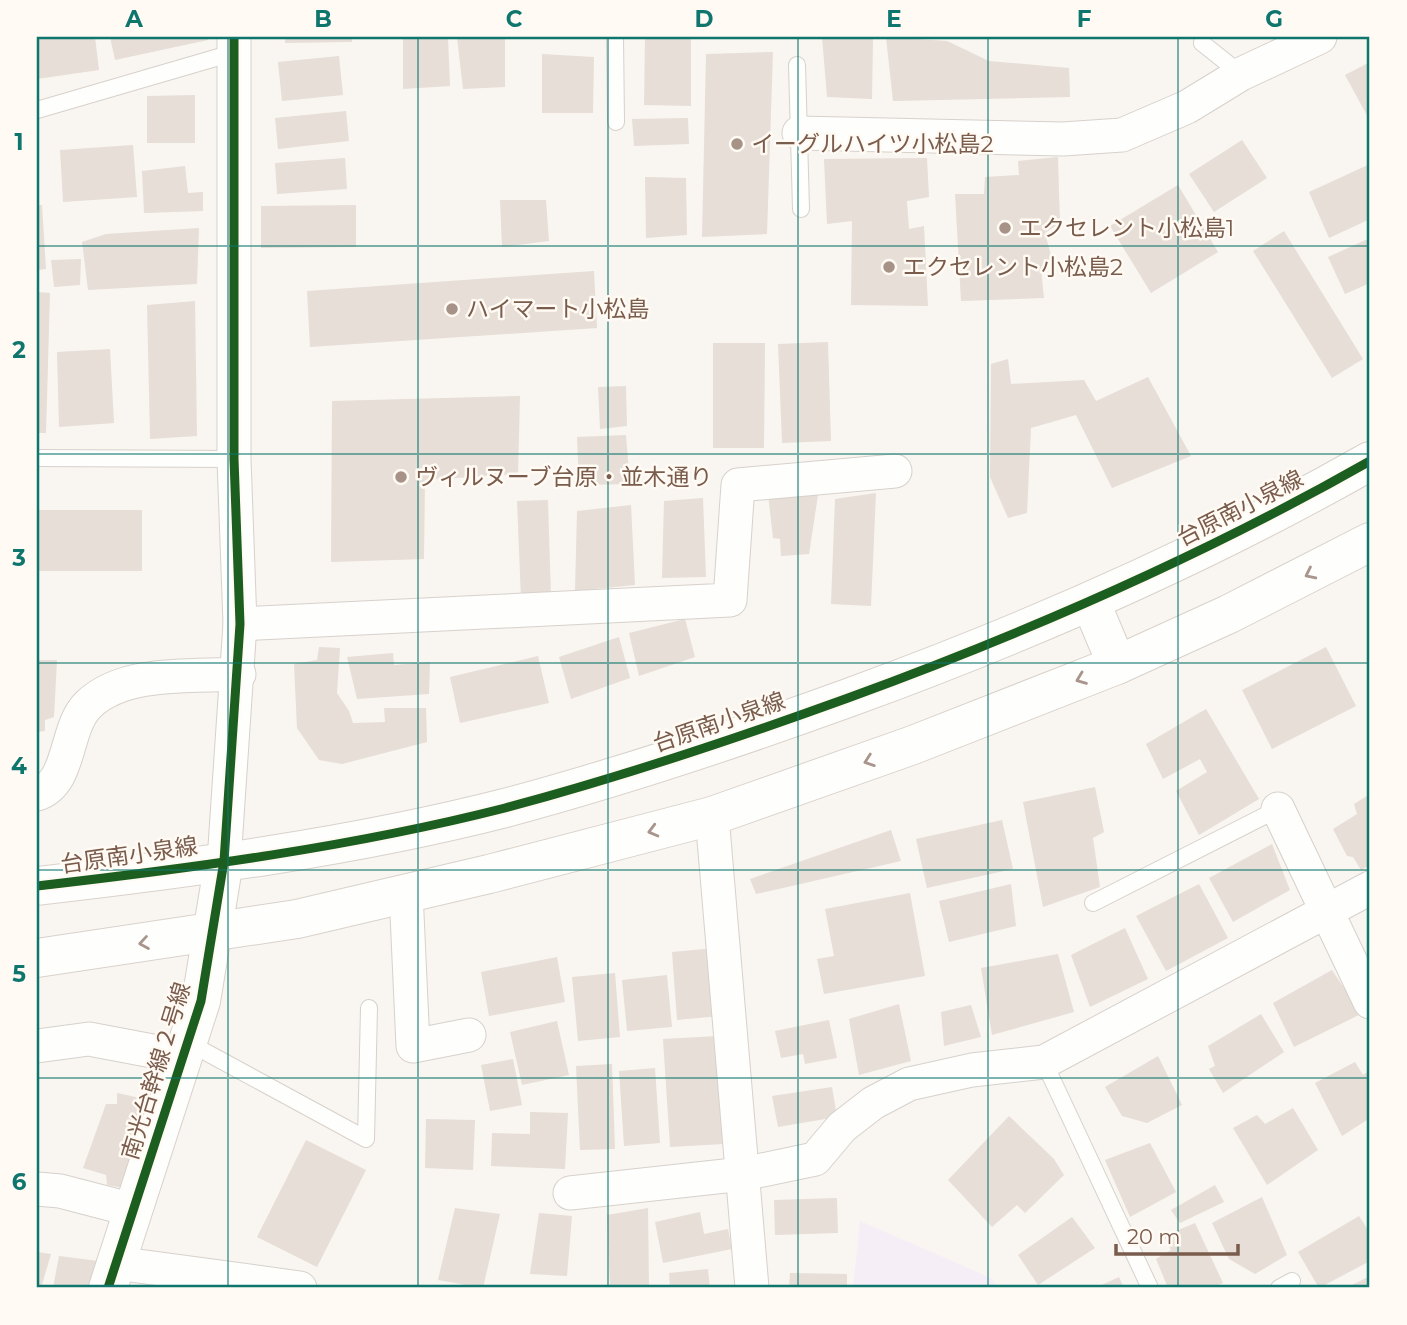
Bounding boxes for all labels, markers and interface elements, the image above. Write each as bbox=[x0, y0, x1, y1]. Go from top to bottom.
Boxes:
text: A bbox=[124, 5, 143, 33]
text: B bbox=[314, 5, 332, 33]
text: C bbox=[506, 5, 523, 33]
text: D bbox=[695, 5, 714, 33]
text: E bbox=[886, 5, 902, 33]
text: F bbox=[1077, 5, 1092, 33]
text: G bbox=[1265, 5, 1283, 33]
text: 1 bbox=[14, 128, 24, 156]
place label: イーグルハイツ小松島2 bbox=[751, 130, 994, 158]
marker: イーグルハイツ小松島2 bbox=[729, 136, 745, 152]
place label: エクセレント小松島1 bbox=[1019, 214, 1234, 242]
marker: エクセレント小松島1 bbox=[997, 220, 1013, 236]
place label: エクセレント小松島2 bbox=[903, 253, 1123, 281]
marker: エクセレント小松島2 bbox=[881, 259, 897, 275]
place label: ハイマート小松島 bbox=[466, 295, 650, 323]
marker: ハイマート小松島 bbox=[444, 301, 460, 317]
text: 2 bbox=[12, 336, 26, 364]
place label: ヴィルヌーブ台原・並木通り bbox=[415, 463, 713, 491]
street label: 台原南小泉線 bbox=[1172, 464, 1308, 552]
marker: ヴィルヌーブ台原・並木通り bbox=[393, 469, 409, 485]
text: 3 bbox=[11, 544, 26, 572]
one-way arrow bbox=[1305, 566, 1317, 580]
one-way arrow bbox=[1076, 670, 1088, 684]
street label: 台原南小泉線 bbox=[649, 686, 789, 758]
text: 4 bbox=[11, 752, 27, 780]
one-way arrow bbox=[863, 752, 875, 766]
one-way arrow bbox=[647, 823, 659, 837]
street label: 台原南小泉線 bbox=[59, 832, 199, 878]
one-way arrow bbox=[139, 936, 150, 951]
text: 5 bbox=[12, 960, 26, 988]
street label: 南光台幹線２号線 bbox=[116, 979, 196, 1163]
text: 6 bbox=[12, 1168, 27, 1196]
scale bar bbox=[1116, 1213, 1239, 1257]
text: 20 m bbox=[1127, 1224, 1181, 1249]

